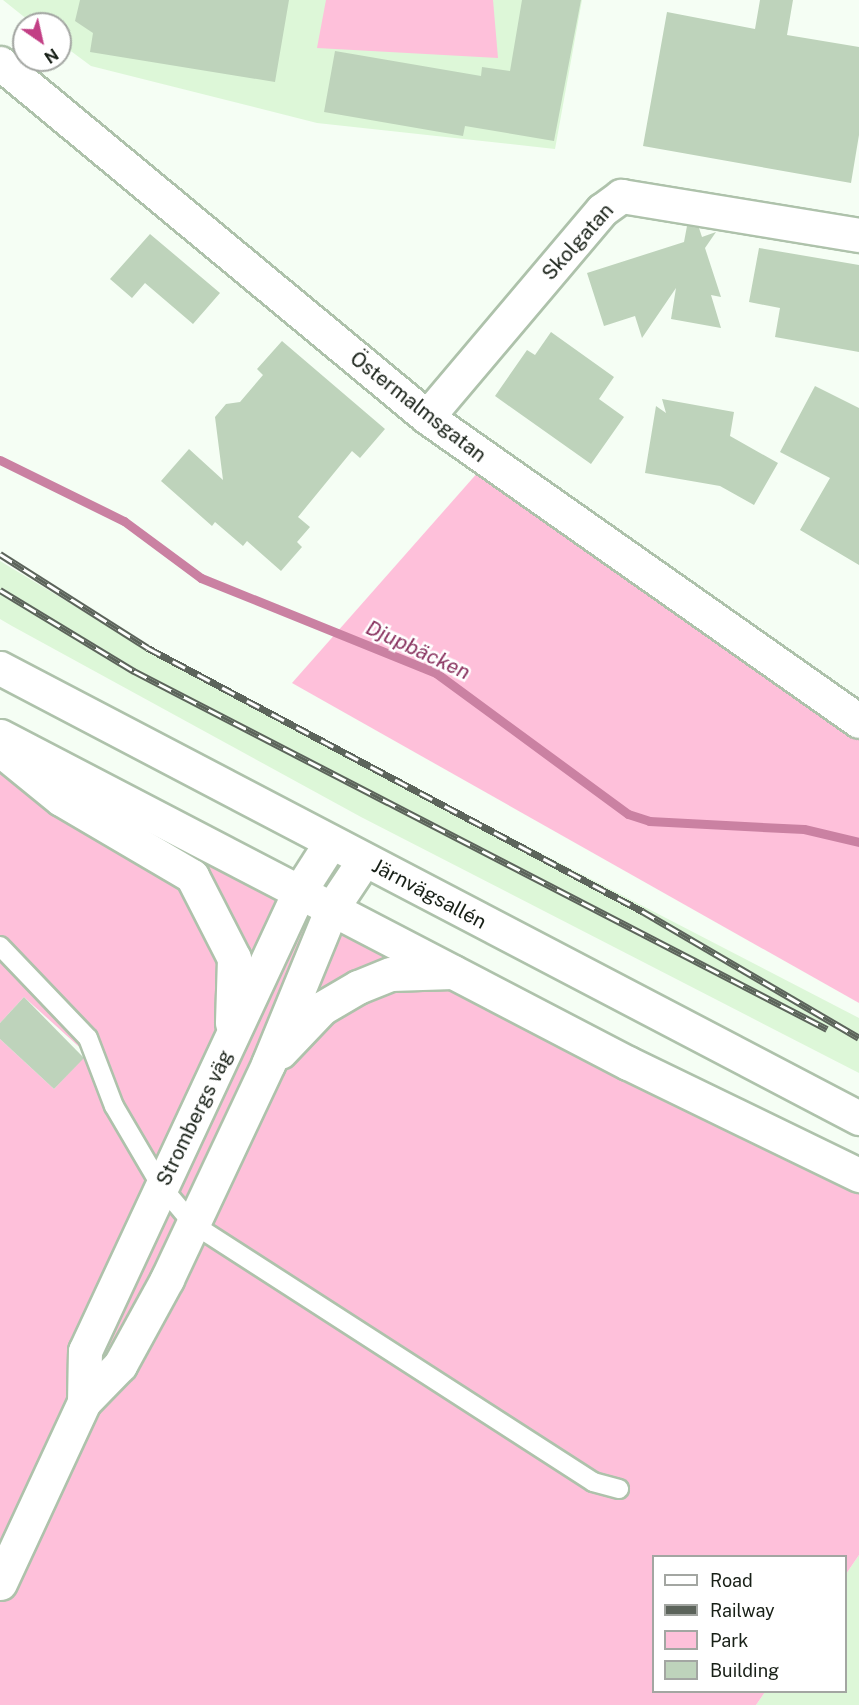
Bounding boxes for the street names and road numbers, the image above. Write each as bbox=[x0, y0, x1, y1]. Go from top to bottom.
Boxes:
street label: Skolgatan bbox=[537, 199, 619, 285]
street label: Östermalmsgatan bbox=[345, 347, 491, 467]
street label: Järnvägsallén bbox=[368, 854, 490, 934]
street label: Strombergs väg bbox=[152, 1046, 238, 1190]

